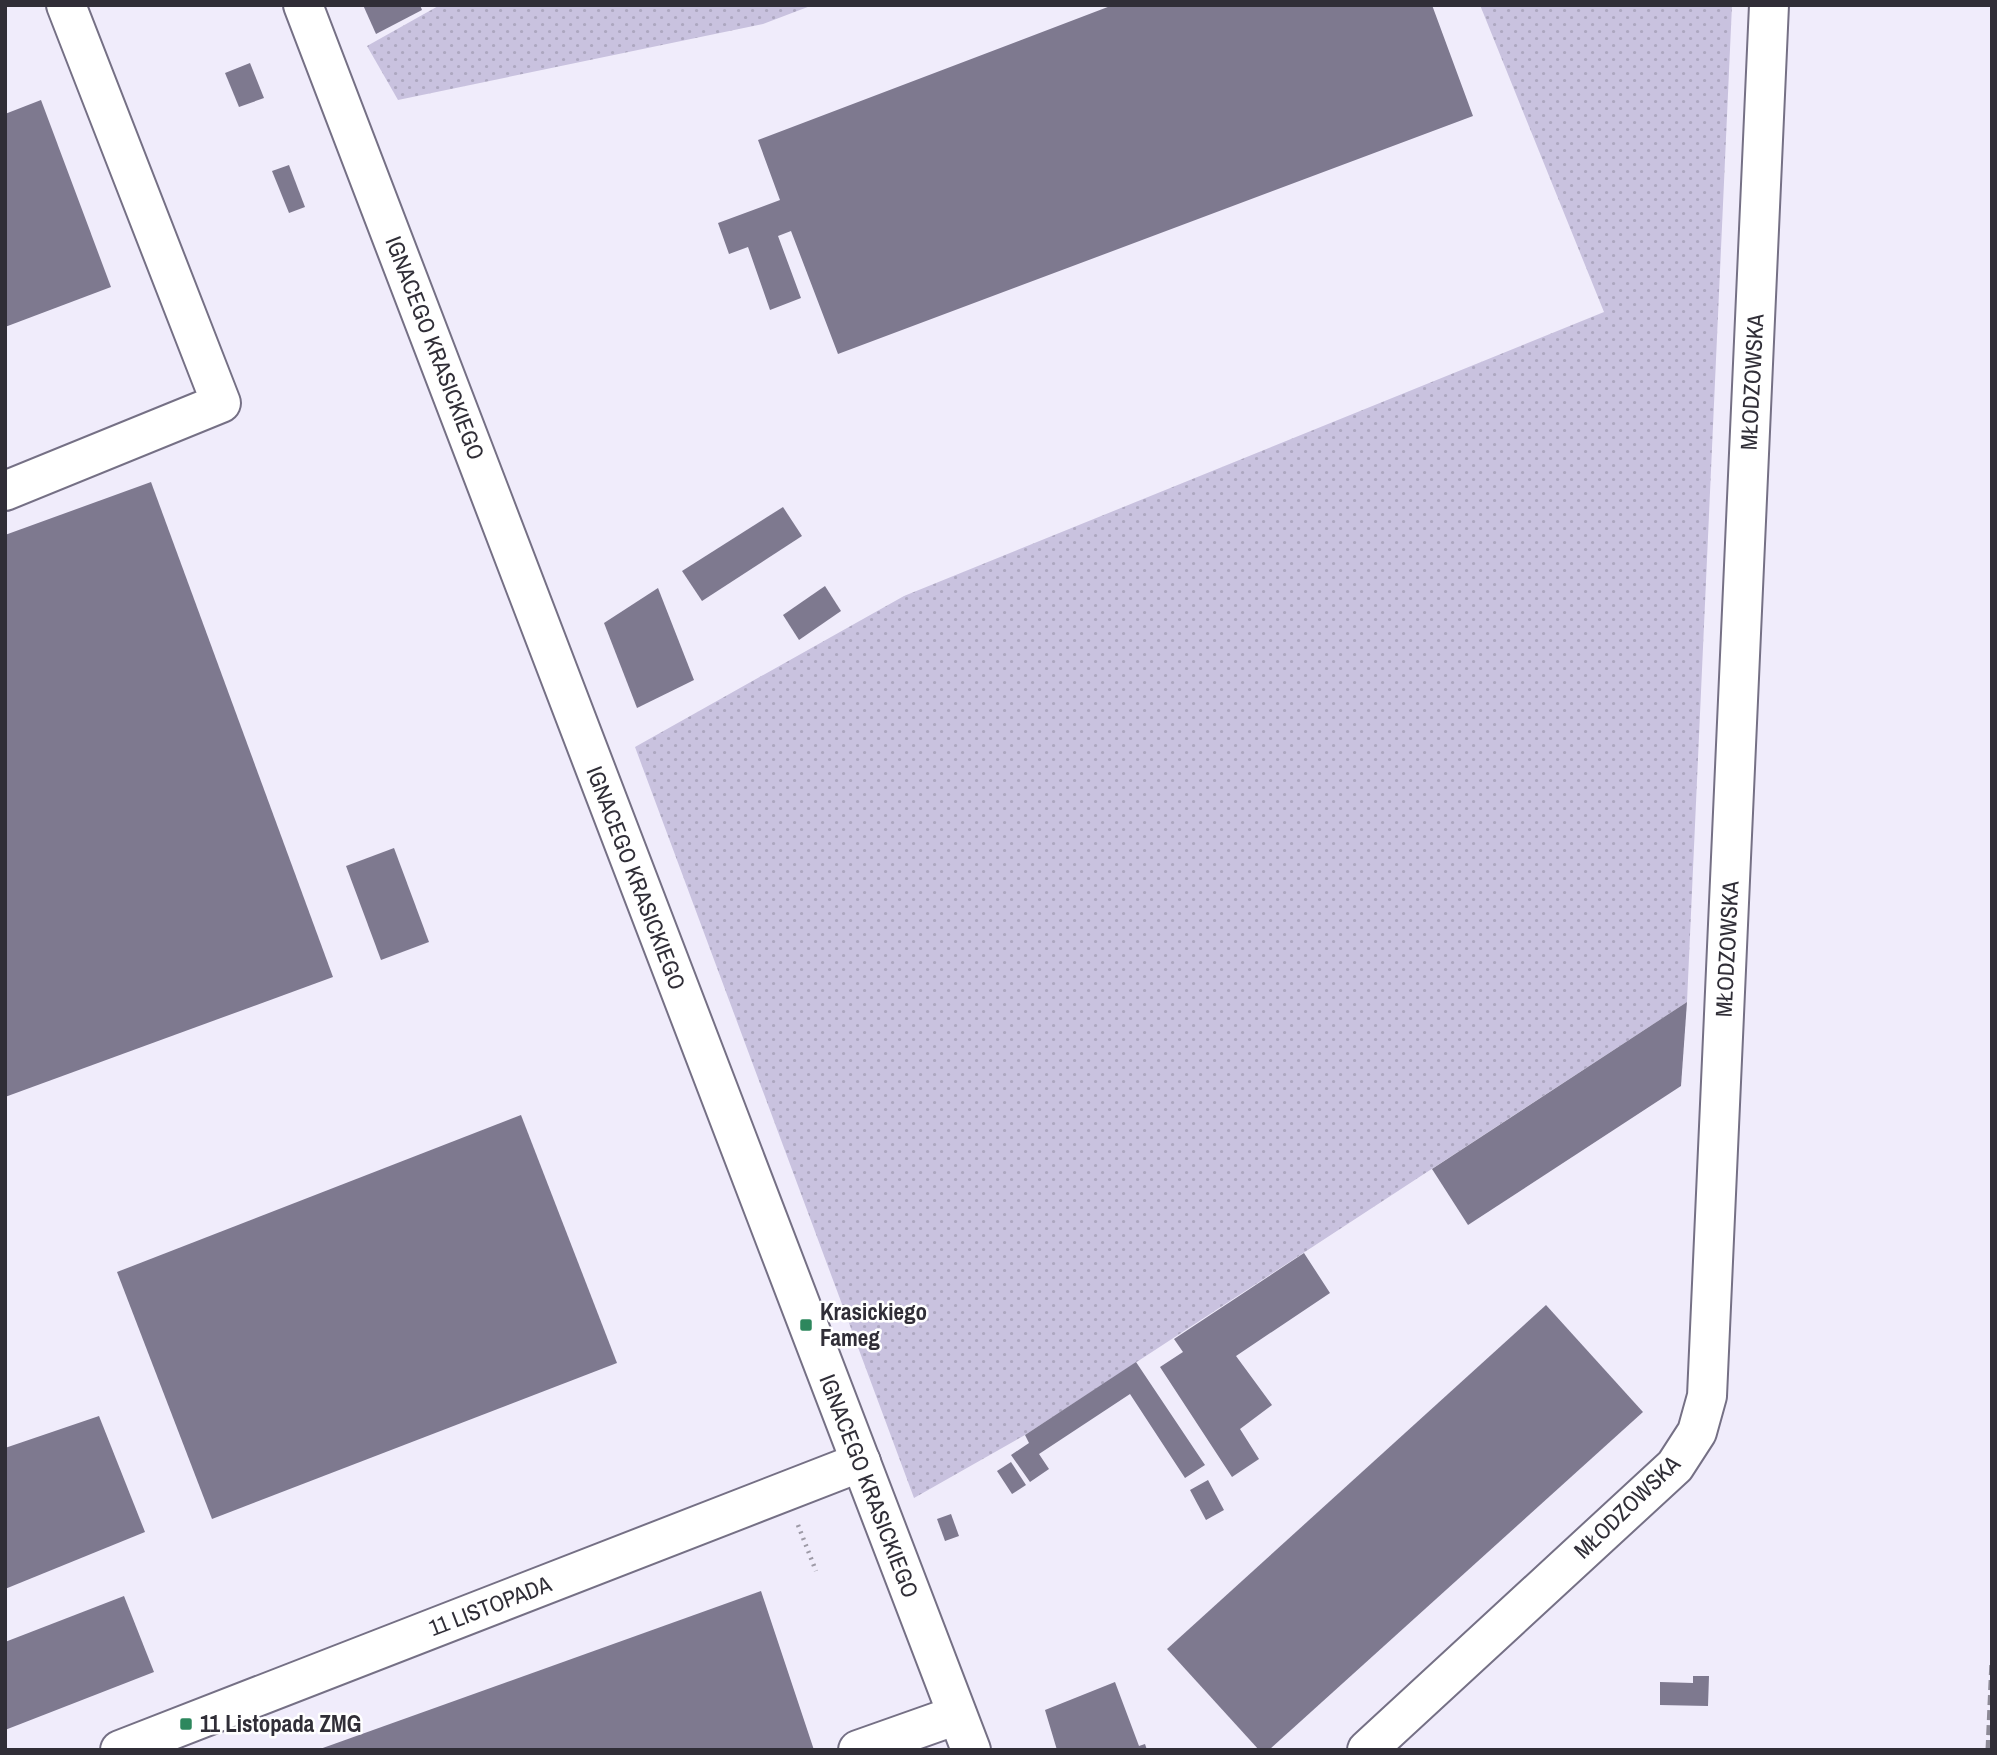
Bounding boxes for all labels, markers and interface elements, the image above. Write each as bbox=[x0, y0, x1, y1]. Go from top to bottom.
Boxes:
street label: IGNACEGO KRASICKIEGO bbox=[379, 232, 492, 464]
street label: MŁODZOWSKA bbox=[1732, 313, 1771, 451]
street label: IGNACEGO KRASICKIEGO bbox=[580, 762, 693, 994]
street label: MŁODZOWSKA bbox=[1707, 880, 1746, 1018]
place label: Krasickiego Fameg bbox=[820, 1296, 927, 1353]
marker: Krasickiego Fameg bbox=[798, 1317, 814, 1333]
street label: IGNACEGO KRASICKIEGO bbox=[813, 1370, 926, 1602]
street label: MŁODZOWSKA bbox=[1567, 1448, 1687, 1565]
street label: 11 LISTOPADA bbox=[424, 1568, 556, 1643]
place label: 11 Listopada ZMG bbox=[200, 1708, 361, 1739]
marker: 11 Listopada ZMG bbox=[178, 1716, 194, 1732]

